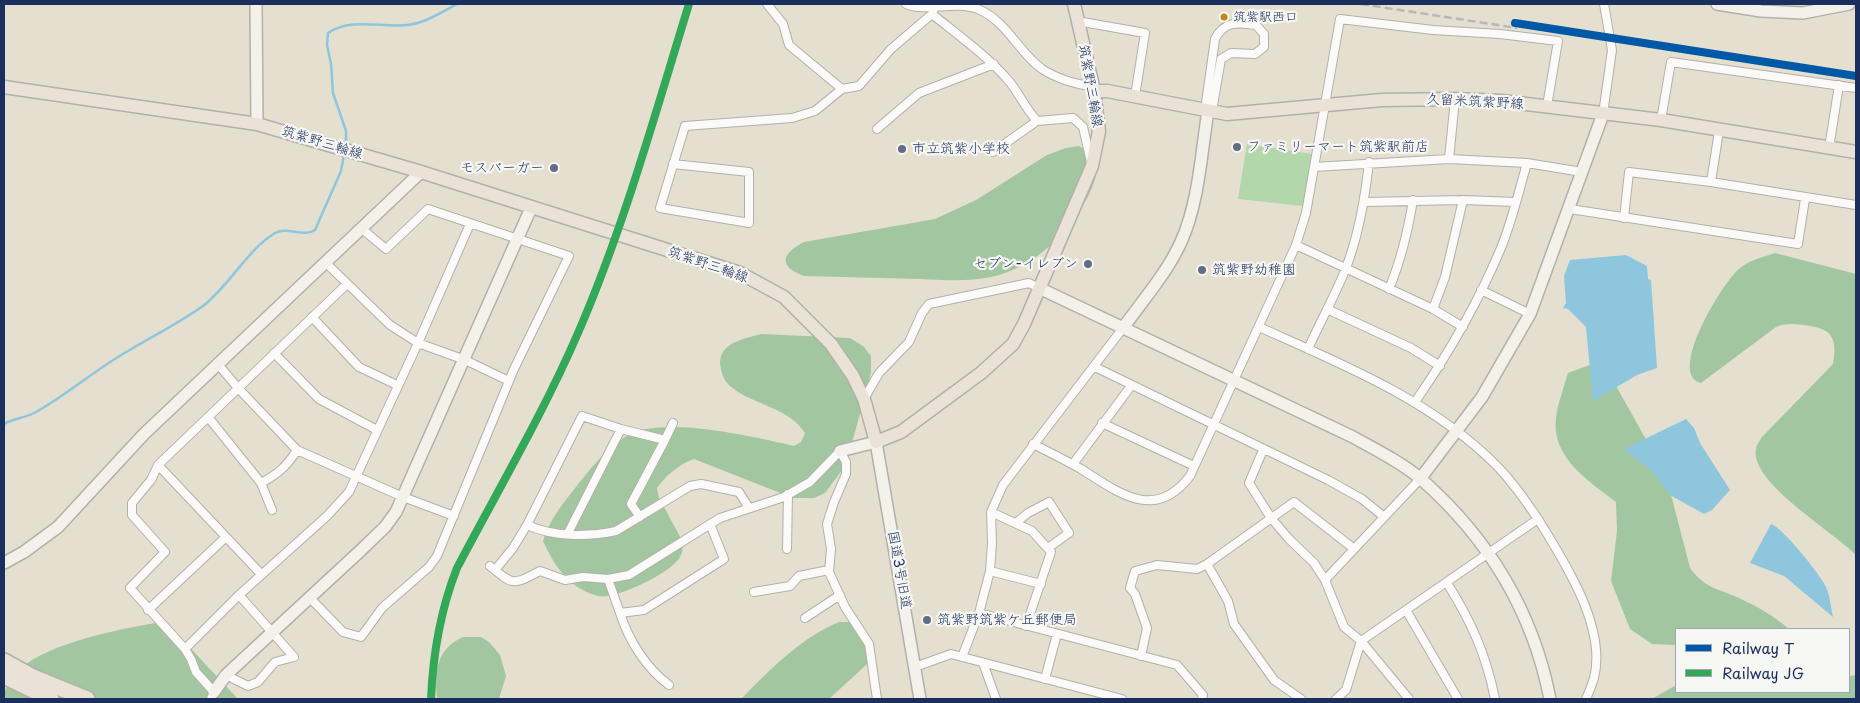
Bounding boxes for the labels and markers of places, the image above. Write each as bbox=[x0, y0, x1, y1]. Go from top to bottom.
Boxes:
place label: 筑紫駅西口 bbox=[1233, 9, 1298, 25]
marker: 筑紫駅西口 bbox=[1219, 12, 1229, 22]
place label: ファミリーマート筑紫駅前店 bbox=[1247, 139, 1429, 155]
place label: 市立筑紫小学校 bbox=[912, 141, 1010, 157]
marker: ファミリーマート筑紫駅前店 bbox=[1231, 141, 1243, 153]
marker: 市立筑紫小学校 bbox=[896, 143, 908, 155]
place label: モスバーガー bbox=[460, 160, 544, 176]
marker: モスバーガー bbox=[548, 162, 560, 174]
place label: セブン-イレブン bbox=[973, 256, 1078, 272]
marker: セブン-イレブン bbox=[1082, 258, 1094, 270]
place label: 筑紫野幼稚園 bbox=[1212, 262, 1296, 278]
marker: 筑紫野幼稚園 bbox=[1196, 264, 1208, 276]
place label: 筑紫野筑紫ケ丘郵便局 bbox=[937, 612, 1077, 628]
marker: 筑紫野筑紫ケ丘郵便局 bbox=[921, 614, 933, 626]

